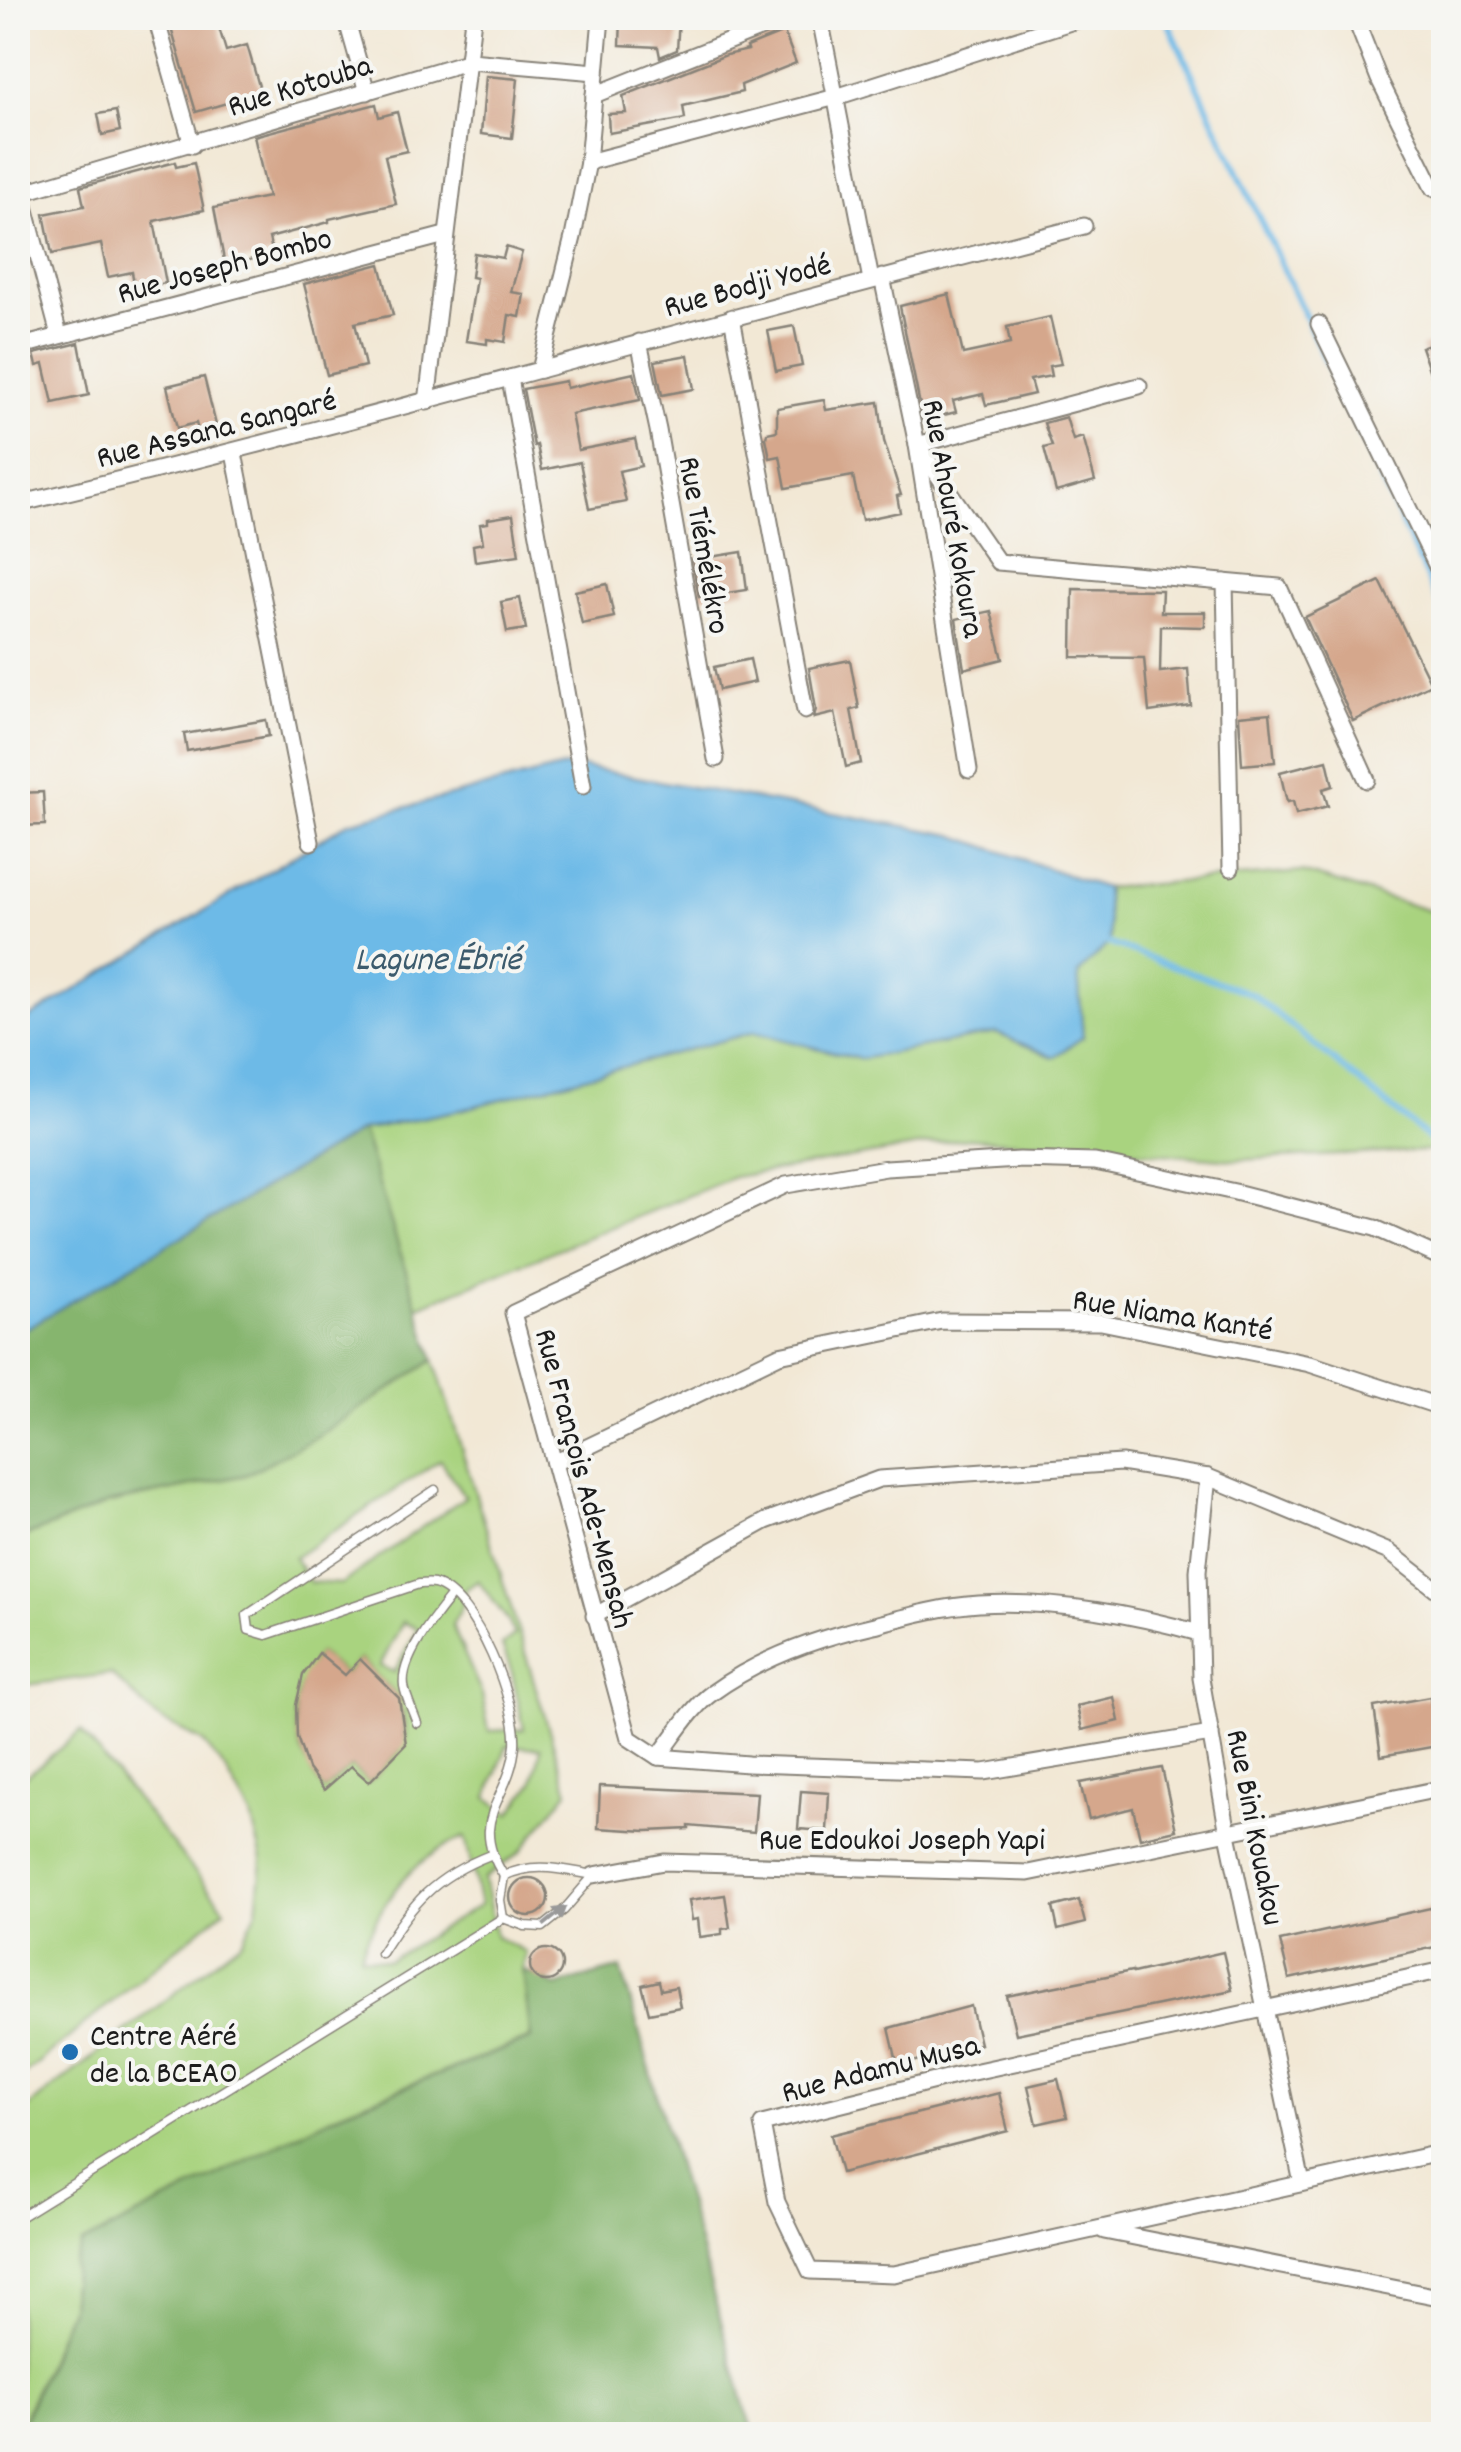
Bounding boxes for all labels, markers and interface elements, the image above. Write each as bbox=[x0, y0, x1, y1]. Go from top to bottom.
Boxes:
street label: Rue Kotouba bbox=[223, 45, 379, 132]
street label: Rue Joseph Bombo bbox=[113, 218, 338, 320]
street label: Rue Bodji Yodé bbox=[659, 244, 837, 333]
street label: Rue Assana Sangaré bbox=[92, 380, 342, 484]
street label: Rue Ahouré Kokoura bbox=[907, 396, 994, 643]
street label: Rue Tiémélékro bbox=[663, 453, 739, 638]
water label: Lagune Ébrié bbox=[355, 937, 525, 987]
street label: Rue Niama Kanté bbox=[1069, 1279, 1276, 1356]
street label: Rue François Ade-Mensah bbox=[519, 1324, 643, 1634]
street label: Rue Bini Kouakou bbox=[1211, 1726, 1294, 1930]
street label: Rue Edoukoi Joseph Yapi bbox=[759, 1820, 1045, 1866]
one-way arrow bbox=[542, 1906, 567, 1927]
place label: Centre Aéré de la BCEAO bbox=[90, 2016, 238, 2099]
street label: Rue Adamu Musa bbox=[777, 2025, 986, 2119]
marker: Centre Aéré de la BCEAO bbox=[59, 2041, 81, 2063]

